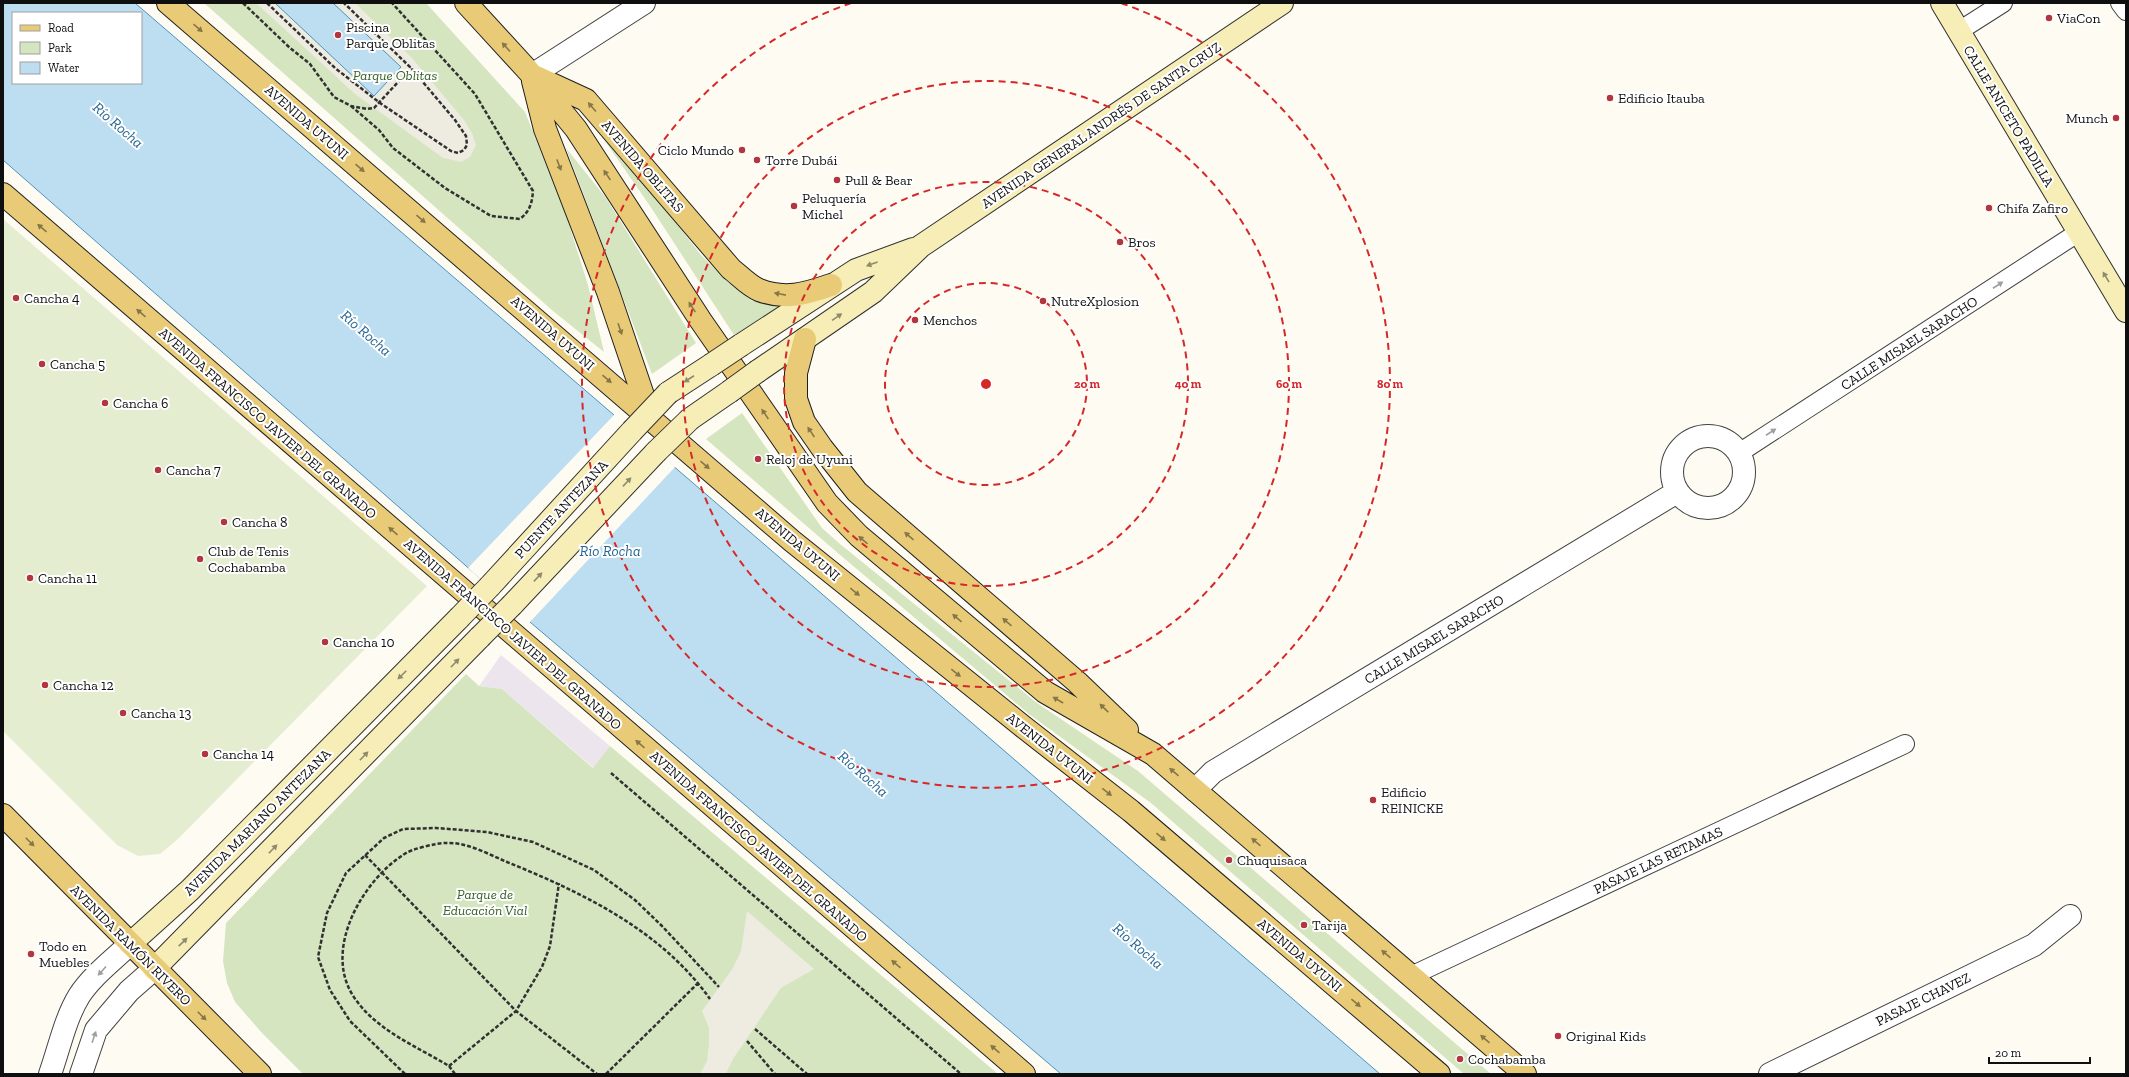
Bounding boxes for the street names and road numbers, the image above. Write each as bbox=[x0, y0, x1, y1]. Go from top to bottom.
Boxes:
street label: AVENIDA GENERAL ANDRÉS DE SANTA CRUZ bbox=[978, 39, 1224, 212]
street label: CALLE ANICETO PADILLA bbox=[1959, 42, 2058, 191]
street label: AVENIDA UYUNI bbox=[261, 82, 352, 163]
street label: AVENIDA OBLITAS bbox=[598, 117, 687, 216]
street label: AVENIDA UYUNI bbox=[507, 293, 598, 374]
street label: CALLE MISAEL SARACHO bbox=[1838, 293, 1981, 394]
street label: AVENIDA FRANCISCO JAVIER DEL GRANADO bbox=[155, 324, 380, 523]
street label: PUENTE ANTEZANA bbox=[511, 456, 612, 562]
street label: AVENIDA UYUNI bbox=[752, 504, 843, 585]
street label: AVENIDA FRANCISCO JAVIER DEL GRANADO bbox=[400, 535, 625, 734]
street label: CALLE MISAEL SARACHO bbox=[1361, 591, 1507, 688]
street label: AVENIDA UYUNI bbox=[1003, 709, 1096, 787]
street label: AVENIDA MARIANO ANTEZANA bbox=[180, 745, 335, 899]
street label: AVENIDA FRANCISCO JAVIER DEL GRANADO bbox=[646, 747, 871, 946]
street label: PASAJE LAS RETAMAS bbox=[1591, 823, 1725, 898]
street label: AVENIDA RAMÓN RIVERO bbox=[67, 881, 195, 1009]
street label: AVENIDA UYUNI bbox=[1254, 915, 1345, 996]
street label: PASAJE CHAVEZ bbox=[1873, 969, 1973, 1030]

